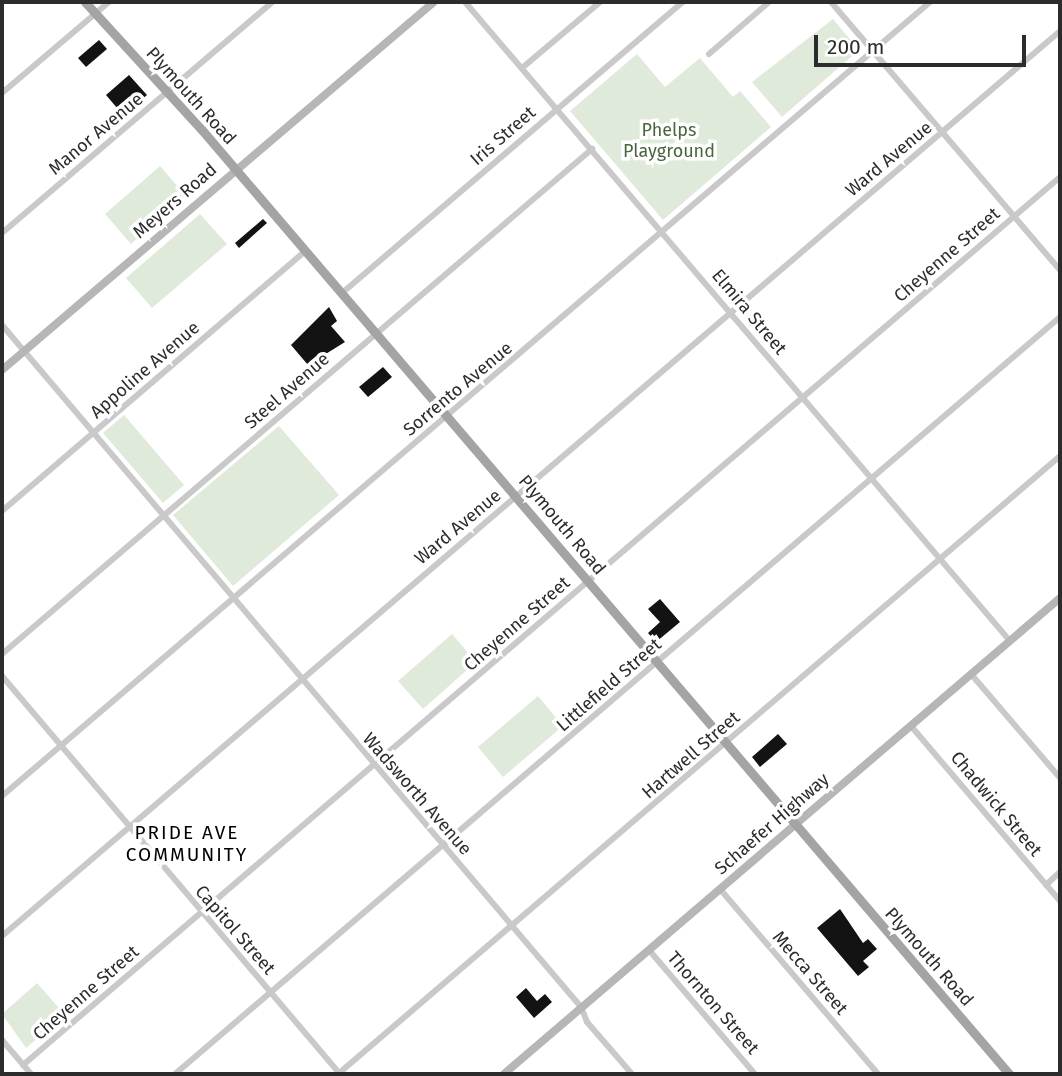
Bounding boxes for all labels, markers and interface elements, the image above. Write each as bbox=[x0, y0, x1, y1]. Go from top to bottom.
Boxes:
scale bar bbox=[817, 21, 1029, 65]
text: 200 m bbox=[827, 34, 884, 60]
street label: Plymouth Road bbox=[141, 43, 241, 149]
street label: Manor Avenue bbox=[45, 88, 147, 180]
street label: Iris Street bbox=[466, 102, 540, 170]
street label: Ward Avenue bbox=[842, 117, 936, 201]
park label: Phelps Playground bbox=[623, 120, 715, 162]
street label: Meyers Road bbox=[129, 159, 221, 243]
street label: Cheyenne Street bbox=[890, 203, 1004, 307]
street label: Elmira Street bbox=[707, 265, 791, 359]
street label: Appoline Avenue bbox=[86, 317, 204, 423]
street label: Sorrento Avenue bbox=[399, 337, 517, 441]
street label: Steel Avenue bbox=[240, 348, 334, 434]
street label: Plymouth Road bbox=[514, 471, 610, 579]
street label: Ward Avenue bbox=[411, 485, 505, 569]
street label: Cheyenne Street bbox=[460, 572, 574, 676]
street label: Littlefield Street bbox=[552, 634, 666, 736]
street label: Hartwell Street bbox=[638, 707, 744, 803]
street label: Wadsworth Avenue bbox=[358, 728, 476, 860]
street label: Chadwick Street bbox=[946, 747, 1046, 861]
street label: Schaefer Highway bbox=[710, 769, 834, 879]
district label: PRIDE AVE COMMUNITY bbox=[127, 822, 247, 866]
street label: Capitol Street bbox=[190, 881, 280, 979]
street label: Plymouth Road bbox=[880, 903, 978, 1011]
street label: Mecca Street bbox=[768, 927, 852, 1019]
street label: Cheyenne Street bbox=[29, 941, 143, 1045]
street label: Thornton Street bbox=[663, 947, 763, 1059]

